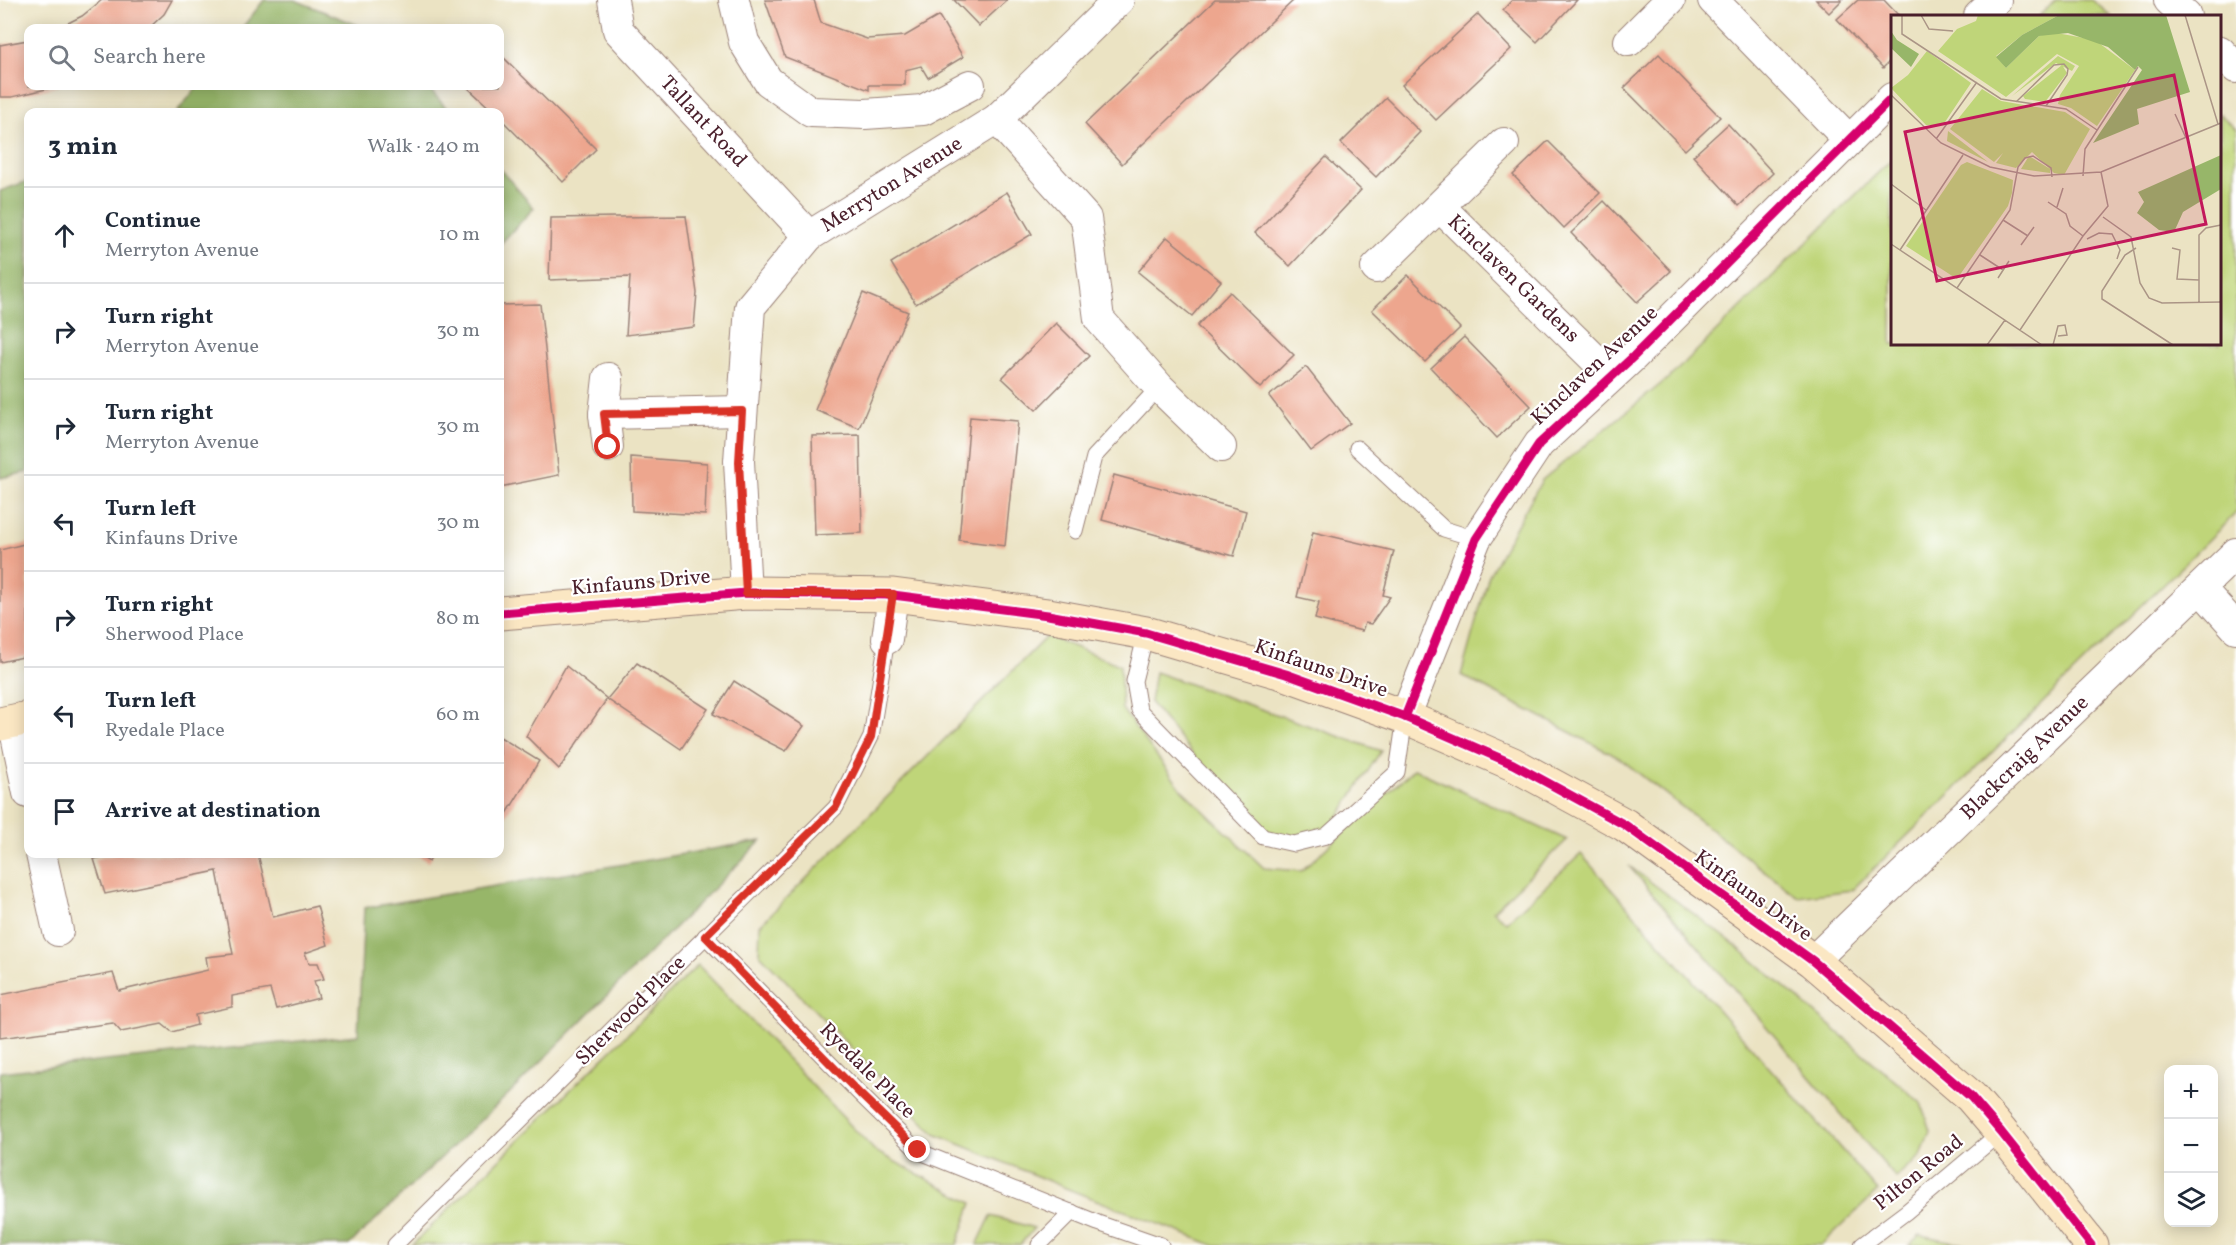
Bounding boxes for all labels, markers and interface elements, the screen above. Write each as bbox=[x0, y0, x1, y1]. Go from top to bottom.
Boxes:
inset map bbox=[1891, 15, 2221, 345]
search box bbox=[24, 24, 504, 90]
icon: search bbox=[45, 41, 78, 74]
text: Search here bbox=[93, 42, 206, 73]
street label: Tallant Road bbox=[653, 70, 753, 174]
text: 3 min bbox=[48, 129, 118, 165]
street label: Merryton Avenue bbox=[816, 130, 968, 240]
text: Walk · 240 m bbox=[367, 133, 480, 161]
text: Continue bbox=[105, 206, 201, 237]
street label: Kinclaven Gardens bbox=[1440, 208, 1586, 350]
icon: ahead bbox=[48, 219, 81, 252]
text: 10 m bbox=[439, 221, 480, 249]
text: Merryton Avenue bbox=[105, 237, 259, 265]
street label: Kinclaven Avenue bbox=[1525, 299, 1665, 433]
text: Turn right bbox=[105, 302, 213, 333]
icon: right bbox=[48, 315, 81, 348]
text: 30 m bbox=[436, 317, 480, 345]
text: Merryton Avenue bbox=[105, 333, 259, 361]
text: Turn right bbox=[105, 398, 213, 429]
icon: right bbox=[48, 411, 81, 444]
text: 30 m bbox=[436, 413, 480, 441]
text: Merryton Avenue bbox=[105, 429, 259, 457]
route start bbox=[594, 433, 620, 459]
text: Turn left bbox=[105, 494, 196, 525]
icon: left bbox=[48, 507, 81, 540]
text: 30 m bbox=[436, 509, 480, 537]
text: Kinfauns Drive bbox=[105, 525, 238, 553]
street label: Kinfauns Drive bbox=[570, 562, 712, 604]
text: Turn right bbox=[105, 590, 213, 621]
icon: right bbox=[48, 603, 81, 636]
text: 80 m bbox=[436, 605, 480, 633]
text: Sherwood Place bbox=[105, 621, 244, 649]
street label: Kinfauns Drive bbox=[1250, 633, 1392, 705]
text: Turn left bbox=[105, 686, 196, 717]
street label: Blackcraig Avenue bbox=[1954, 689, 2096, 827]
icon: left bbox=[48, 699, 81, 732]
text: 60 m bbox=[436, 701, 480, 729]
text: Ryedale Place bbox=[105, 717, 225, 745]
icon: arrive bbox=[48, 795, 81, 828]
text: Arrive at destination bbox=[105, 796, 321, 827]
street label: Kinfauns Drive bbox=[1688, 843, 1818, 949]
street label: Sherwood Place bbox=[569, 949, 693, 1073]
street label: Ryedale Place bbox=[812, 1016, 922, 1126]
map controls bbox=[2164, 1065, 2218, 1227]
button: + bbox=[2164, 1065, 2218, 1119]
button: − bbox=[2164, 1119, 2218, 1173]
street label: Pilton Road bbox=[1868, 1128, 1970, 1218]
route end bbox=[904, 1136, 930, 1162]
button: layers bbox=[2164, 1173, 2218, 1227]

